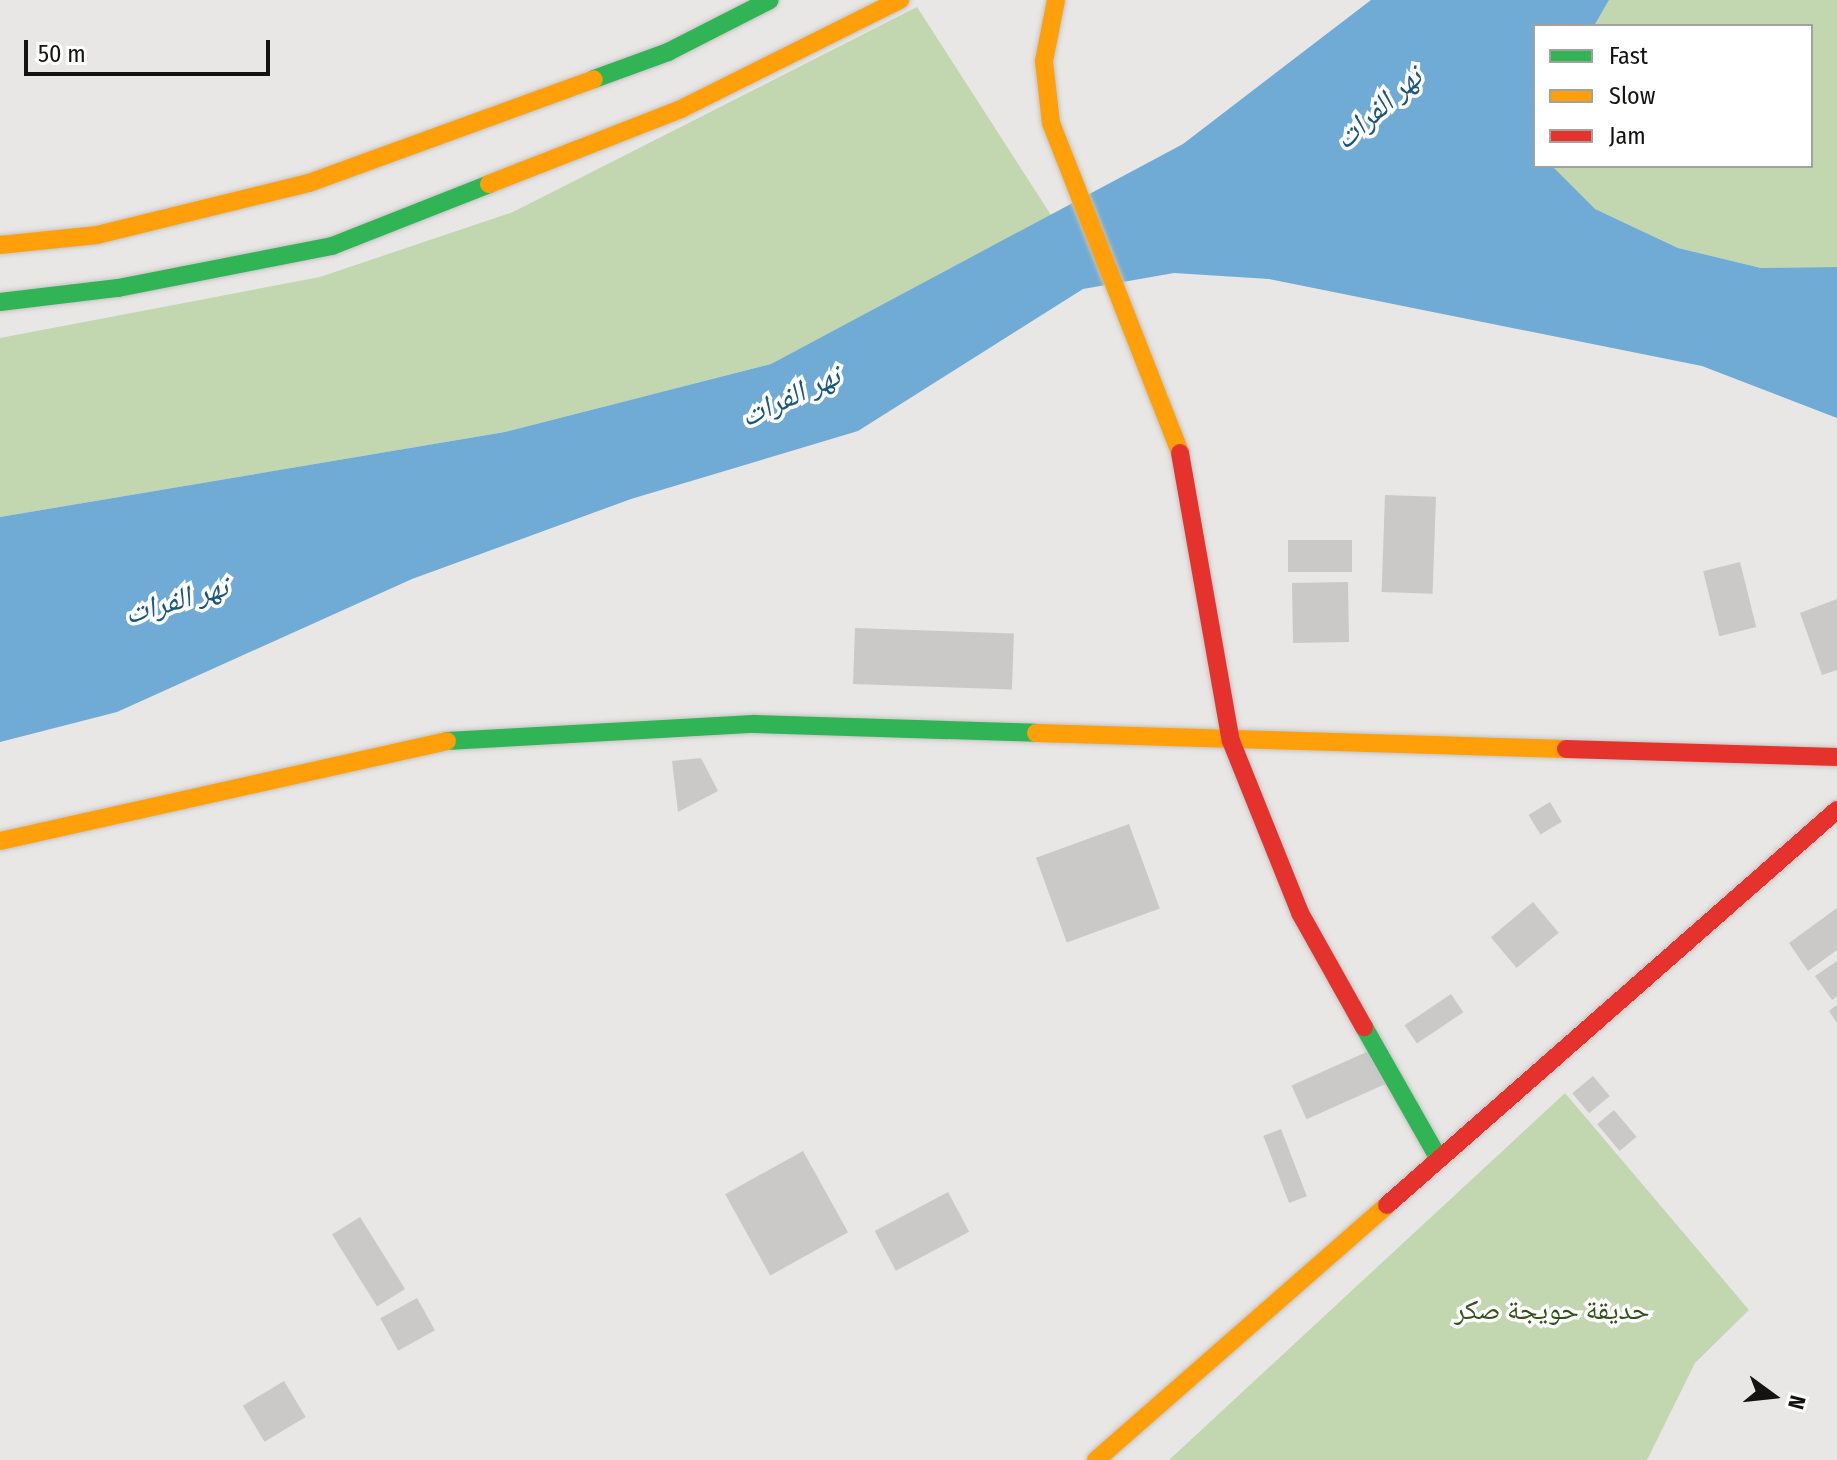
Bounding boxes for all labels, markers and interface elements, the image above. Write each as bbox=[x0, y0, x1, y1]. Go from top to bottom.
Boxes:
scale bar bbox=[28, 24, 274, 74]
legend bbox=[1533, 24, 1813, 168]
text: 50 m bbox=[38, 40, 86, 68]
text: Fast bbox=[1609, 42, 1648, 70]
water label: نهر الفرات bbox=[1326, 59, 1430, 157]
text: Slow bbox=[1609, 82, 1655, 110]
text: Jam bbox=[1609, 122, 1646, 150]
water label: نهر الفرات bbox=[734, 357, 846, 435]
water label: نهر الفرات bbox=[120, 568, 232, 632]
park label: حديقة حويجة صكر bbox=[1454, 1293, 1650, 1327]
north arrow bbox=[1733, 1356, 1813, 1436]
text: N bbox=[1782, 1392, 1811, 1412]

